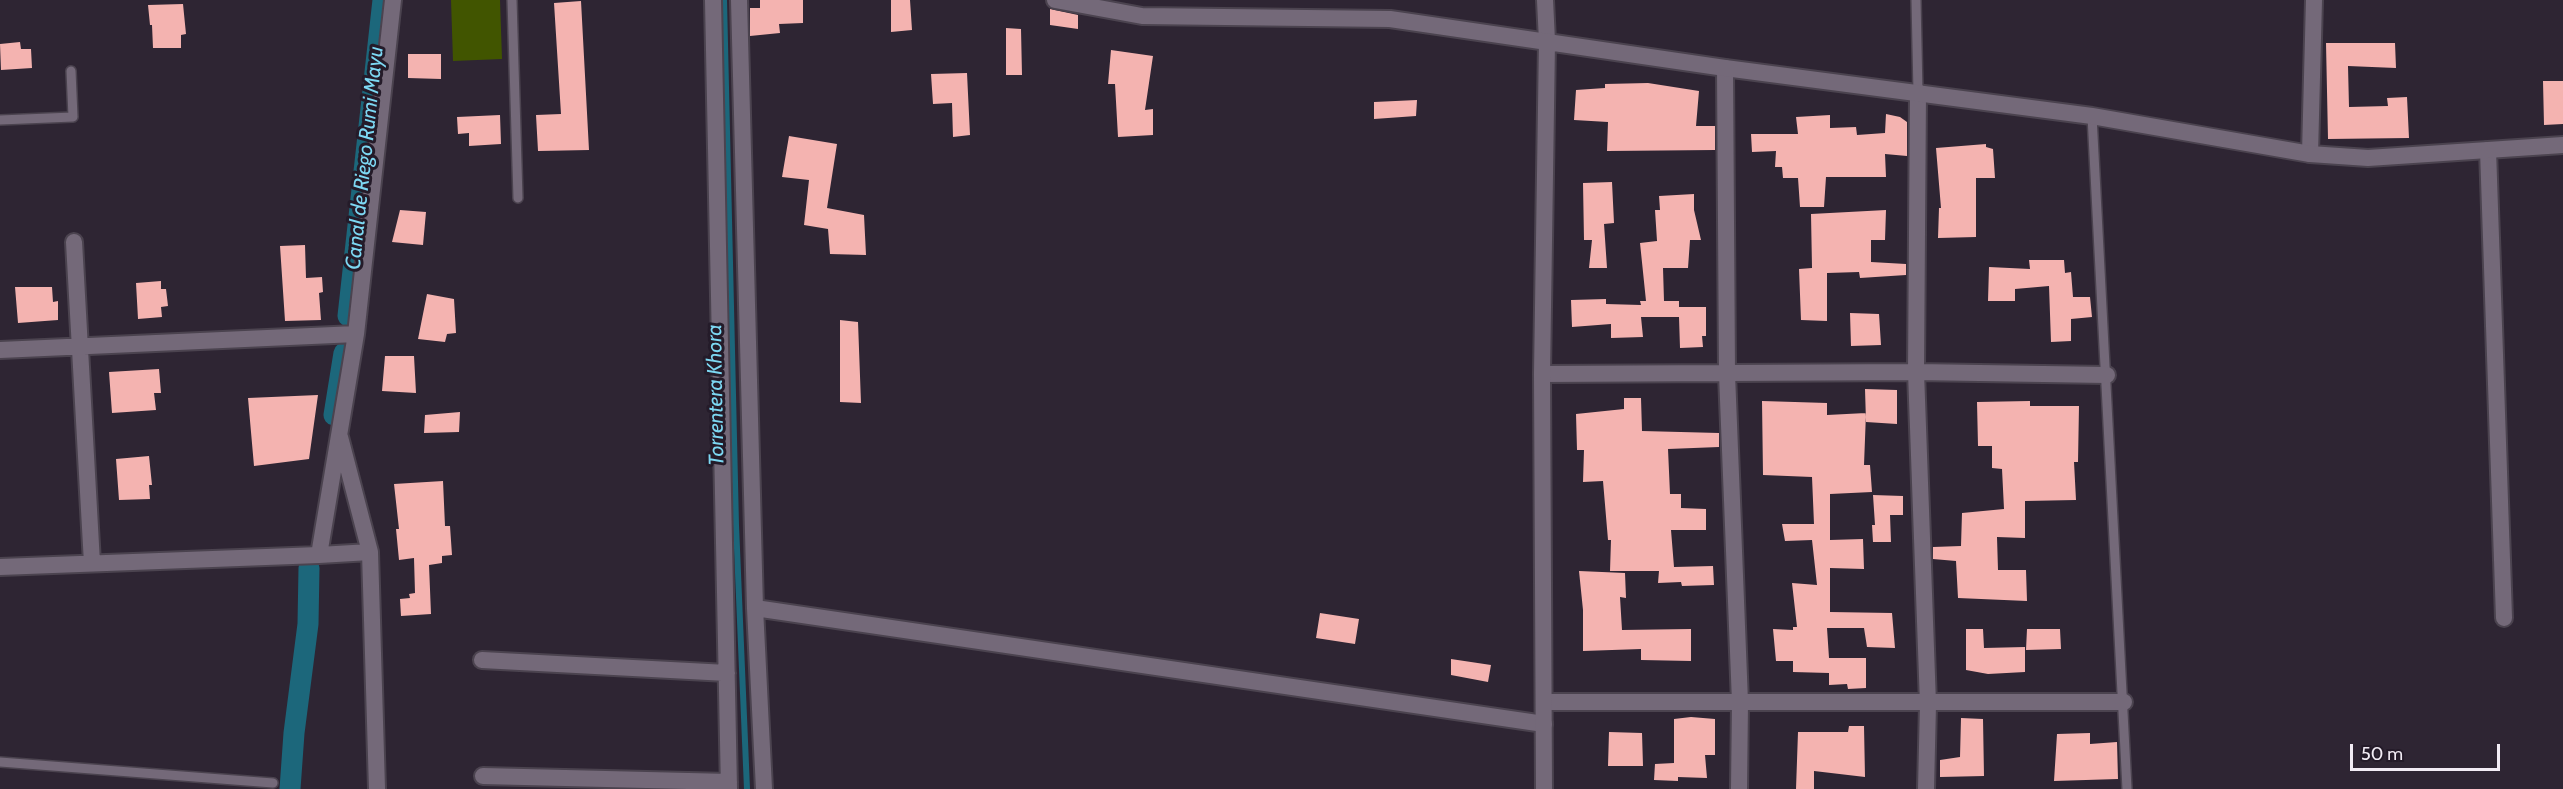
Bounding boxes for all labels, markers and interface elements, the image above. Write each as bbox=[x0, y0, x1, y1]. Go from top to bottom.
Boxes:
water label: Canal de Riego Rumi Mayu bbox=[341, 45, 389, 271]
water label: Torrentera Khora bbox=[702, 324, 730, 466]
scale bar bbox=[2353, 732, 2503, 770]
text: 50 m bbox=[2361, 743, 2403, 765]

